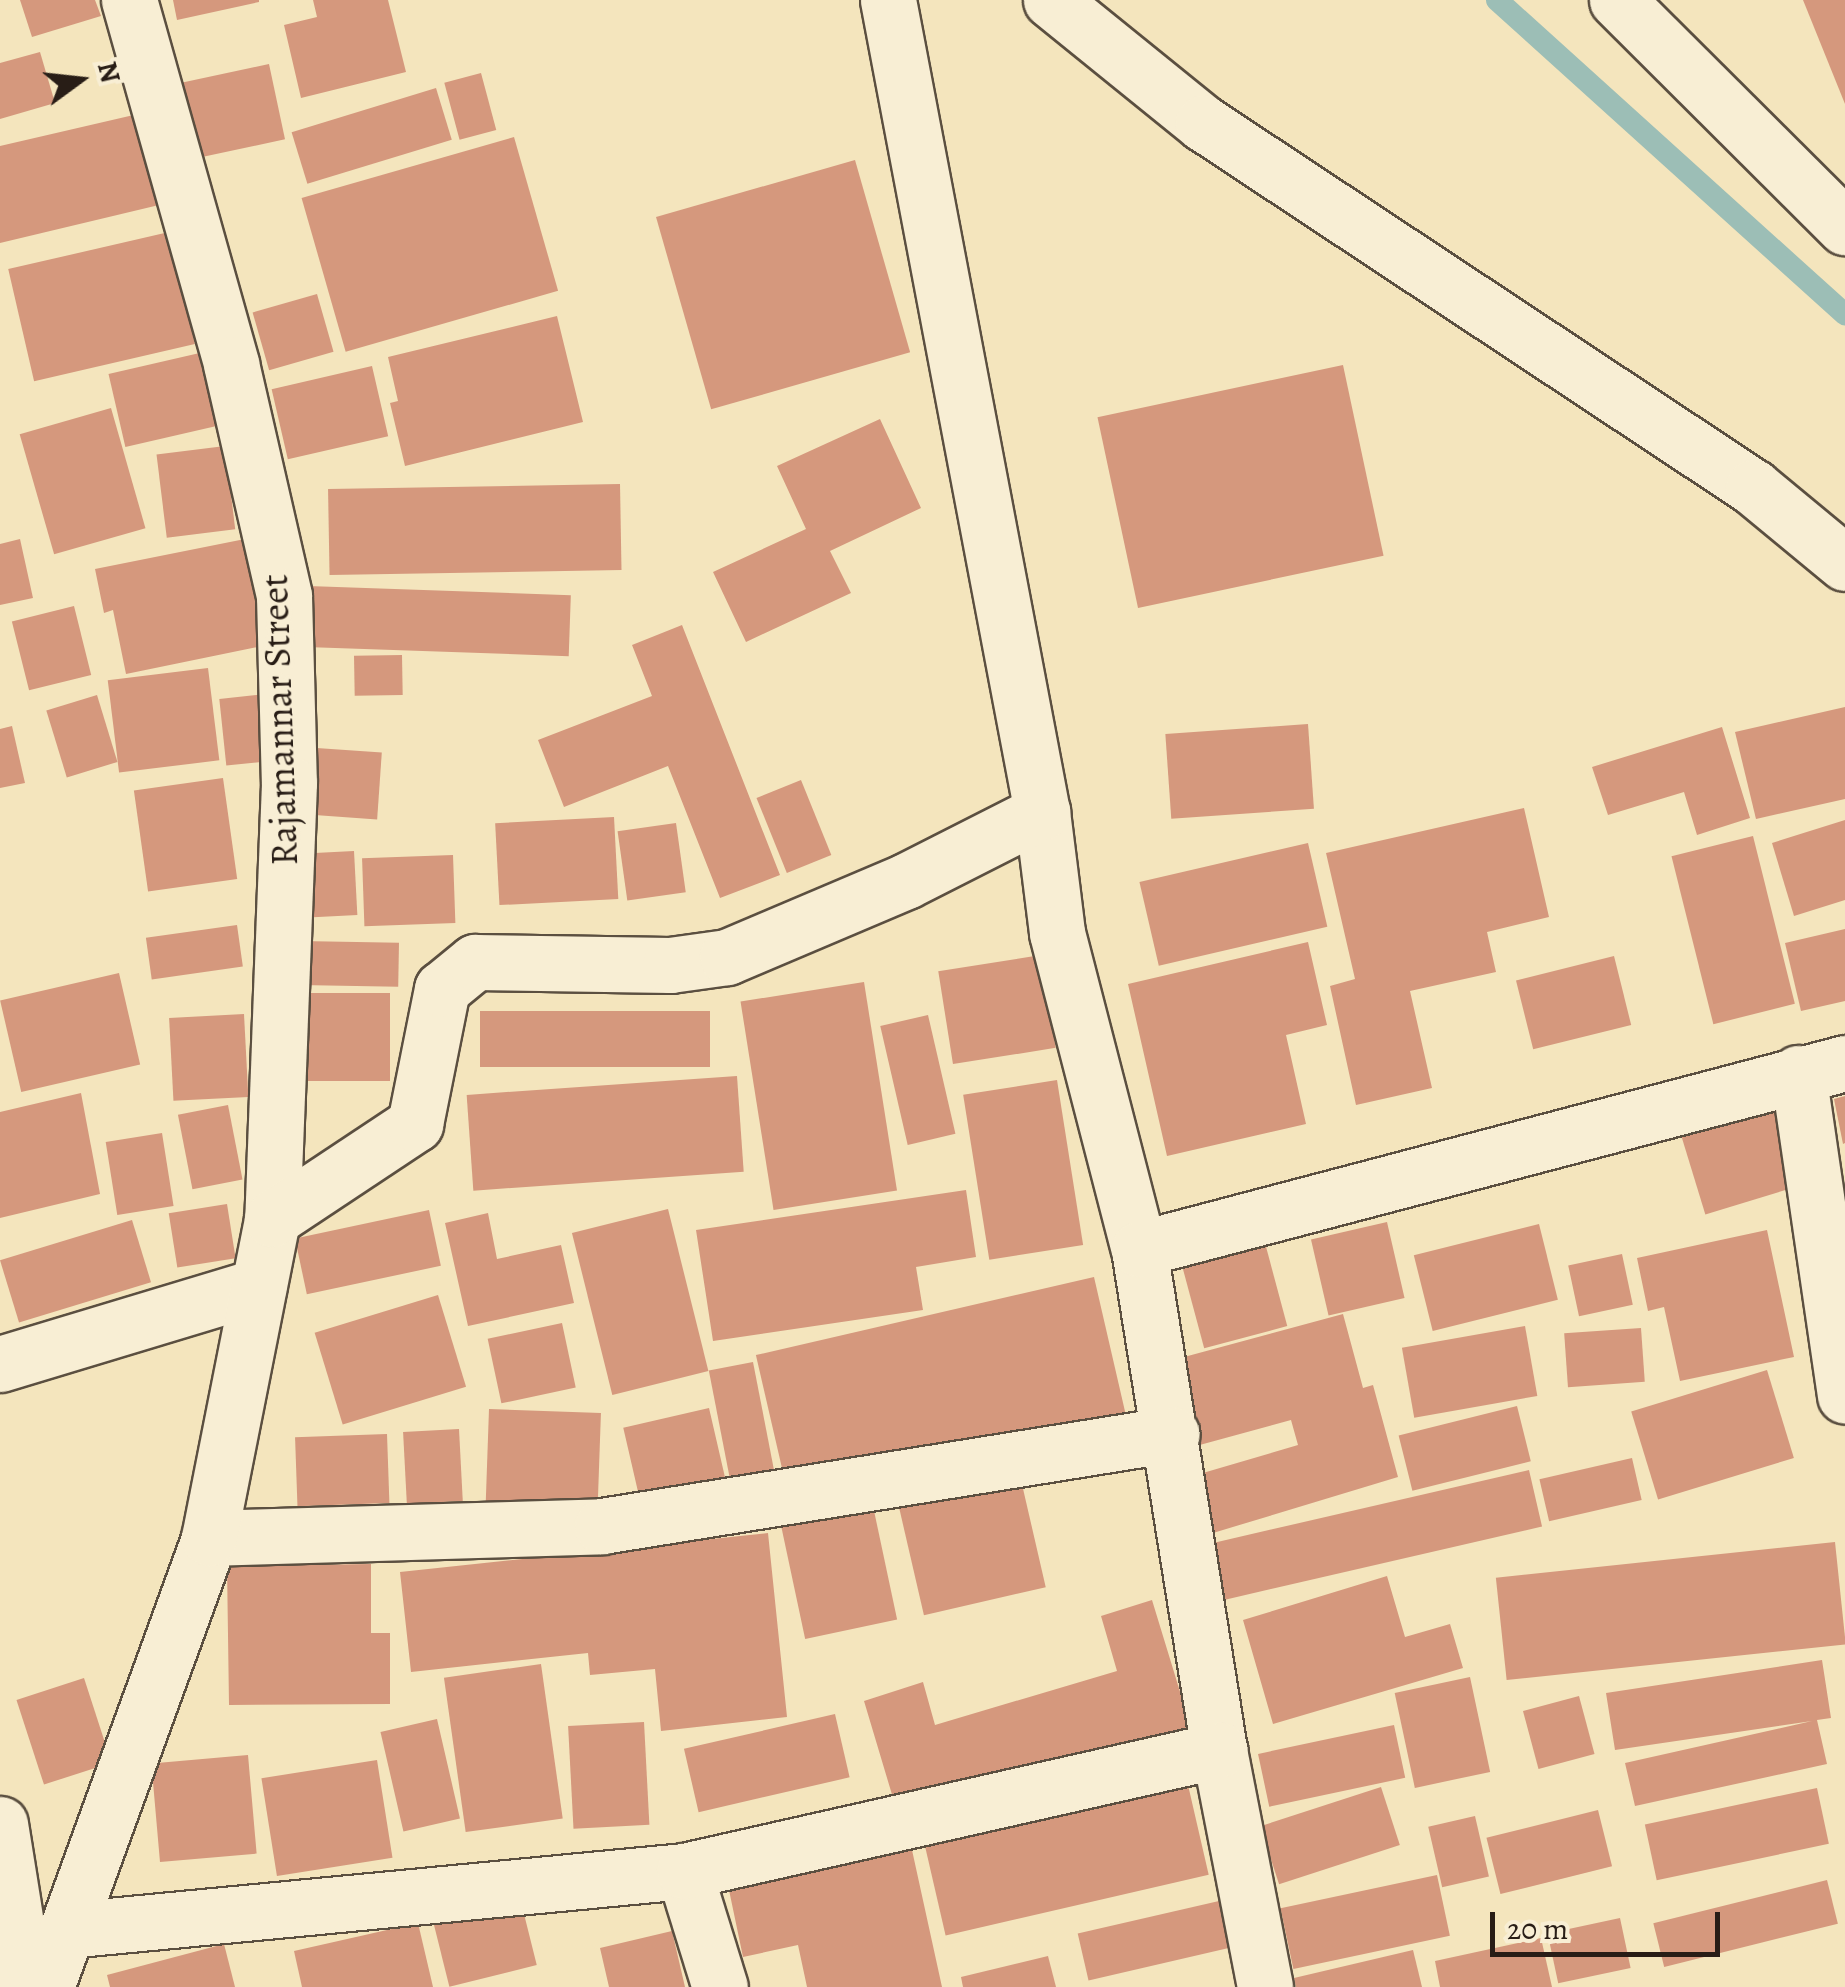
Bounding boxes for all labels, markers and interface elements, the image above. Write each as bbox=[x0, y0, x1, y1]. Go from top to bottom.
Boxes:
north arrow bbox=[30, 30, 130, 130]
text: N bbox=[88, 57, 130, 87]
street label: Rajamannar Street bbox=[252, 574, 308, 866]
scale bar bbox=[1495, 1892, 1725, 1954]
text: 20 m bbox=[1507, 1909, 1568, 1949]

